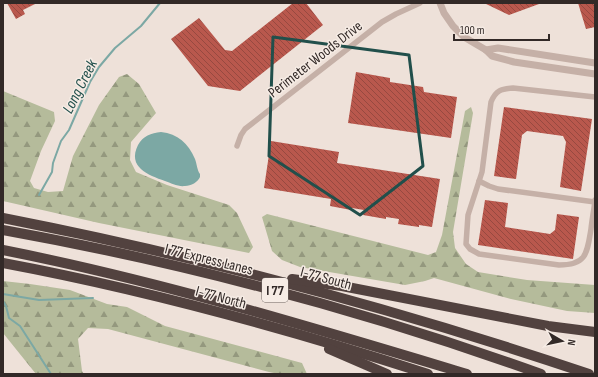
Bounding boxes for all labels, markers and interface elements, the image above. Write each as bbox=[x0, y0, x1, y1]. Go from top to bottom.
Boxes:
scale bar bbox=[454, 16, 549, 42]
street label: Perimeter Woods Drive bbox=[264, 17, 366, 102]
text: 100 m bbox=[460, 23, 485, 38]
water label: Long Creek bbox=[59, 56, 102, 117]
street label: I 77 Express Lanes bbox=[163, 239, 255, 280]
street label: I-77 South bbox=[298, 263, 354, 294]
road number: I 77 bbox=[262, 278, 288, 302]
street label: I-77 North bbox=[193, 282, 248, 313]
north arrow bbox=[542, 321, 582, 361]
text: N bbox=[564, 339, 578, 347]

